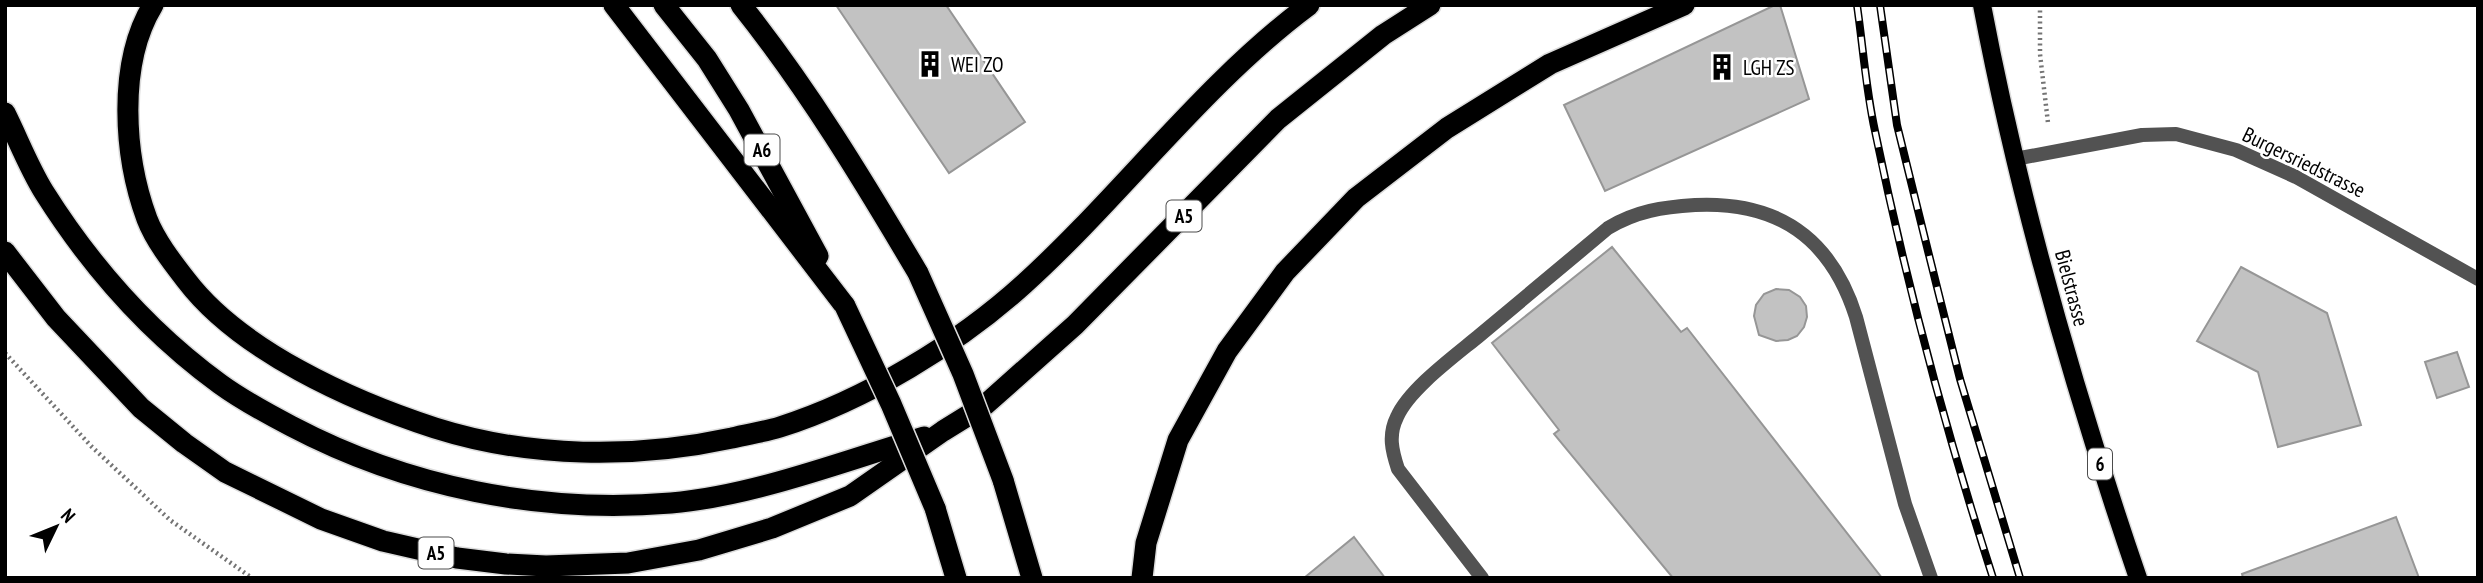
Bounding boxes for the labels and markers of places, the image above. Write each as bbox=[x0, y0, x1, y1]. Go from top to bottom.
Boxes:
building icon: WEI ZO bbox=[915, 49, 945, 79]
place label: WEI ZO bbox=[951, 51, 1003, 78]
building icon: LGH ZS bbox=[1707, 52, 1737, 82]
place label: LGH ZS bbox=[1743, 54, 1794, 81]

